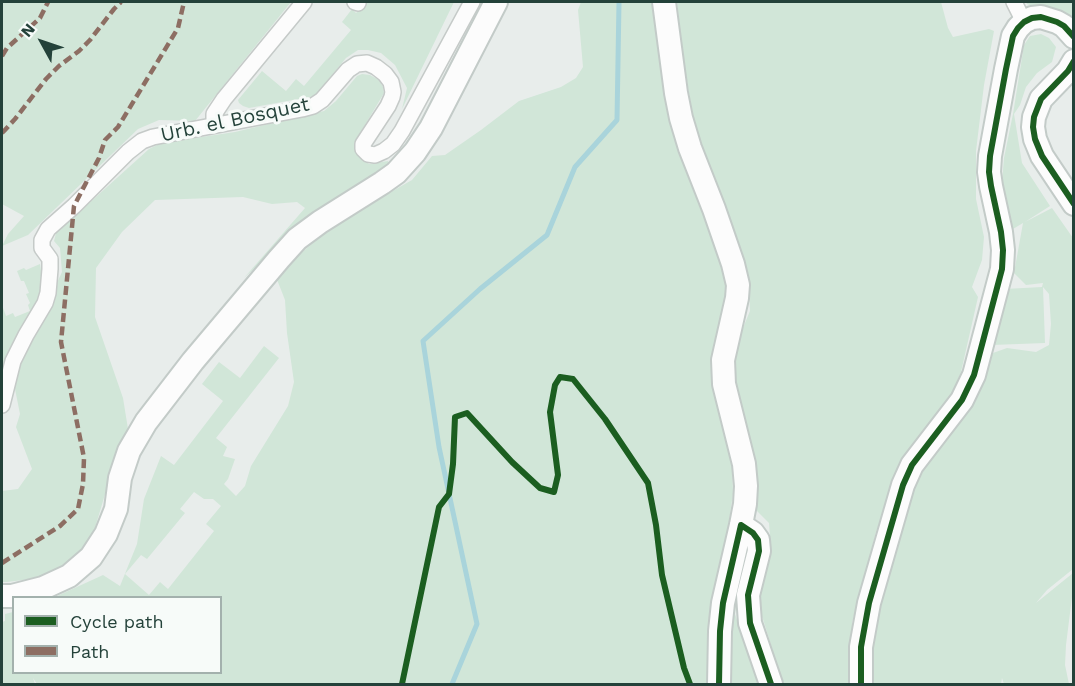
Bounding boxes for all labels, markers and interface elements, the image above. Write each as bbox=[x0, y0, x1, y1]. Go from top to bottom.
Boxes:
north arrow bbox=[12, 12, 72, 72]
text: N bbox=[17, 19, 39, 41]
street label: Urb. el Bosquet bbox=[159, 93, 311, 147]
legend bbox=[12, 596, 222, 674]
text: Cycle path bbox=[70, 611, 164, 632]
text: Path bbox=[70, 641, 110, 662]

